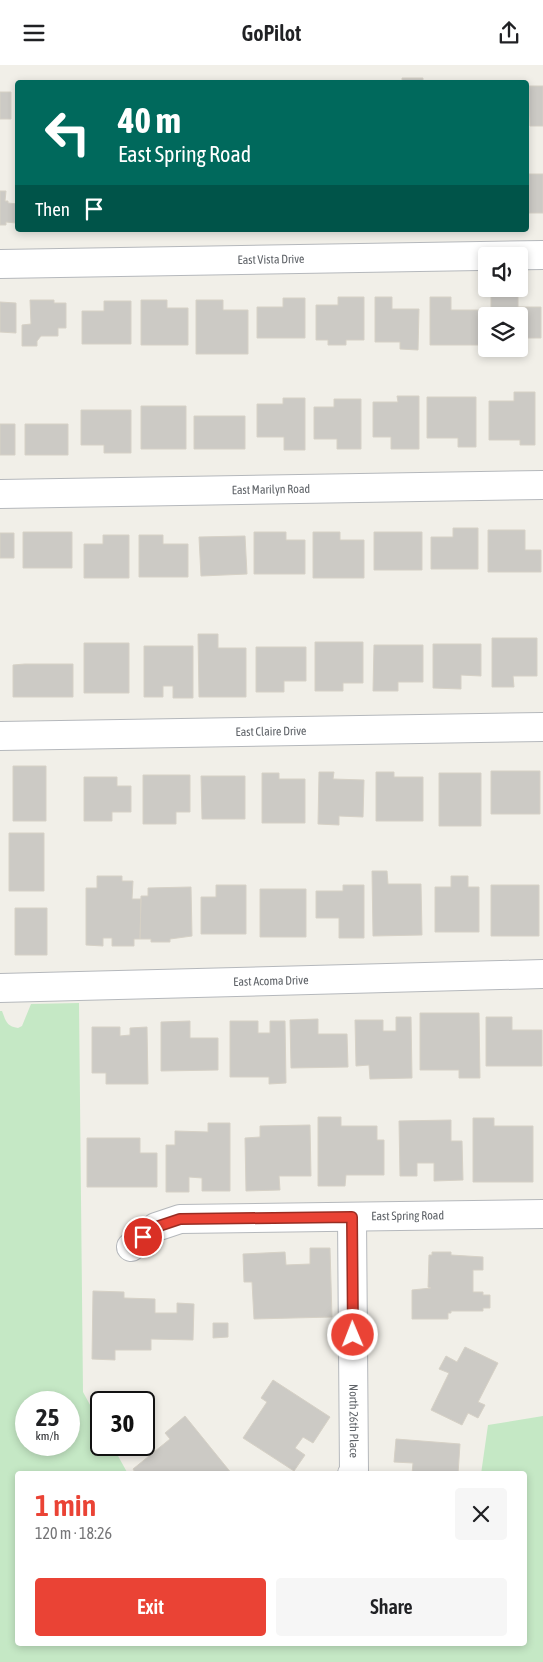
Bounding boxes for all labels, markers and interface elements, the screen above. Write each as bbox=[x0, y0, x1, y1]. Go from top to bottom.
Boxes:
icon: menu bbox=[20, 19, 48, 47]
icon: share bbox=[495, 19, 523, 47]
text: GoPilot bbox=[242, 20, 301, 46]
icon: left bbox=[35, 100, 100, 165]
text: 40 m bbox=[118, 100, 181, 140]
text: East Spring Road bbox=[118, 141, 251, 167]
icon: arrive bbox=[80, 195, 108, 223]
text: Then bbox=[35, 198, 70, 220]
map controls bbox=[478, 247, 528, 357]
button: sound bbox=[478, 247, 528, 297]
street label: East Vista Drive bbox=[237, 252, 305, 267]
button: layers bbox=[478, 307, 528, 357]
street label: East Marilyn Road bbox=[232, 482, 310, 497]
street label: East Claire Drive bbox=[235, 724, 307, 739]
street label: East Acoma Drive bbox=[233, 973, 309, 989]
street label: East Spring Road bbox=[371, 1208, 444, 1223]
pin bbox=[122, 1216, 164, 1258]
icon: arrive bbox=[129, 1223, 157, 1251]
position arrow bbox=[326, 1308, 378, 1360]
street label: North 26th Place bbox=[346, 1384, 361, 1458]
speed limit sign: 30 bbox=[90, 1391, 155, 1456]
text: 25 bbox=[36, 1403, 59, 1431]
text: km/h bbox=[36, 1429, 59, 1443]
text: 1 min bbox=[35, 1488, 96, 1522]
button: close bbox=[455, 1488, 507, 1540]
text: 120 m · 18:26 bbox=[35, 1524, 112, 1542]
button: Exit bbox=[35, 1578, 266, 1636]
button: Share bbox=[276, 1578, 507, 1636]

